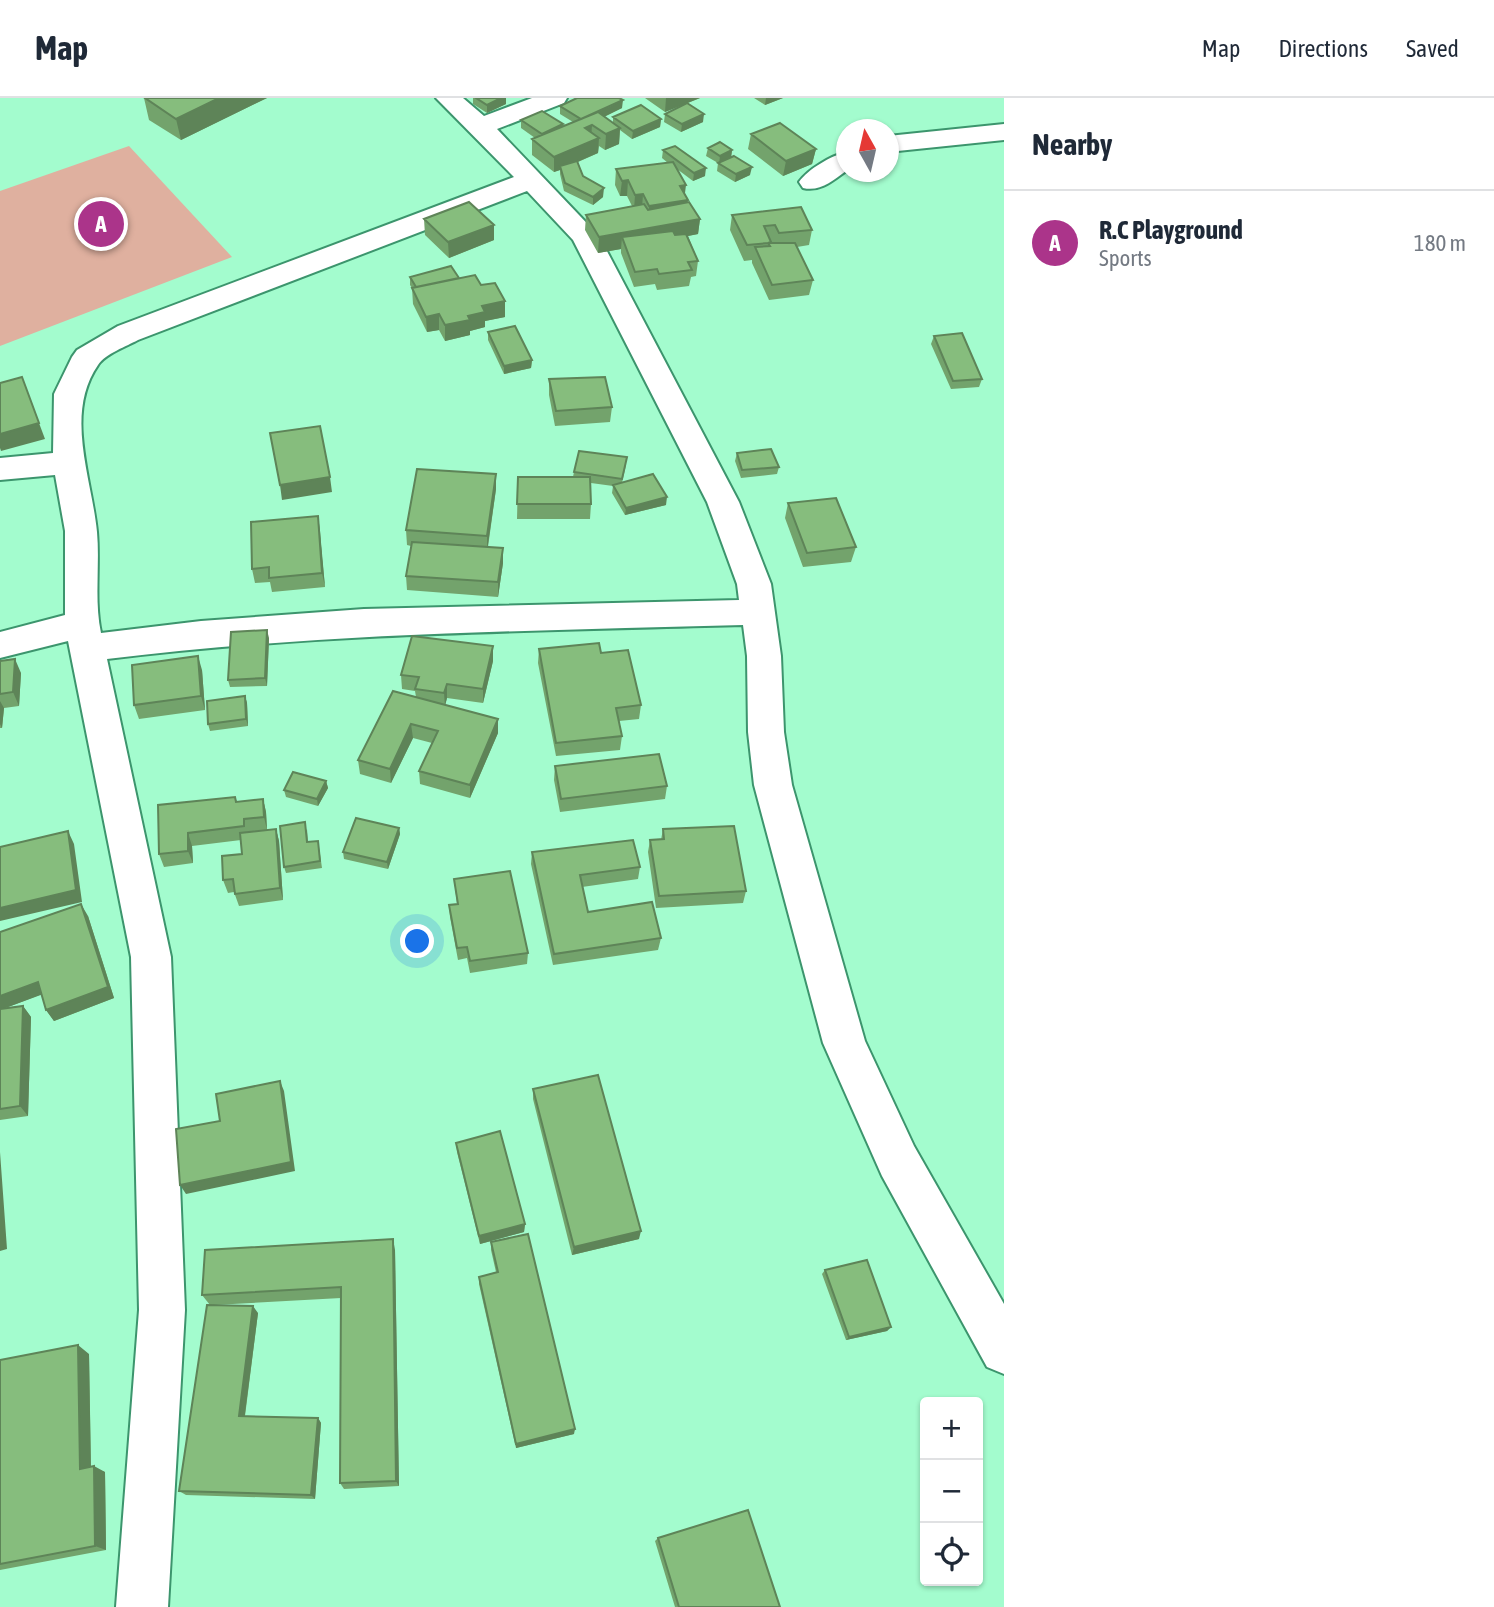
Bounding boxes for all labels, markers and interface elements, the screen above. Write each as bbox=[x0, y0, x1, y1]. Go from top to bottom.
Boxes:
text: Map bbox=[35, 29, 88, 67]
text: Map bbox=[1202, 35, 1240, 62]
text: Directions bbox=[1278, 35, 1368, 62]
text: Saved bbox=[1406, 35, 1459, 62]
north arrow bbox=[836, 119, 899, 182]
text: Nearby bbox=[1032, 127, 1112, 161]
pin: A bbox=[78, 198, 124, 250]
text: R.C Playground bbox=[1099, 215, 1243, 245]
text: A bbox=[1049, 230, 1061, 256]
text: 180 m bbox=[1414, 230, 1466, 256]
text: Sports bbox=[1099, 245, 1152, 271]
your location bbox=[400, 924, 434, 958]
map controls bbox=[920, 1397, 983, 1586]
button: + bbox=[920, 1397, 983, 1460]
button: − bbox=[920, 1460, 983, 1523]
button: locate bbox=[920, 1523, 983, 1586]

